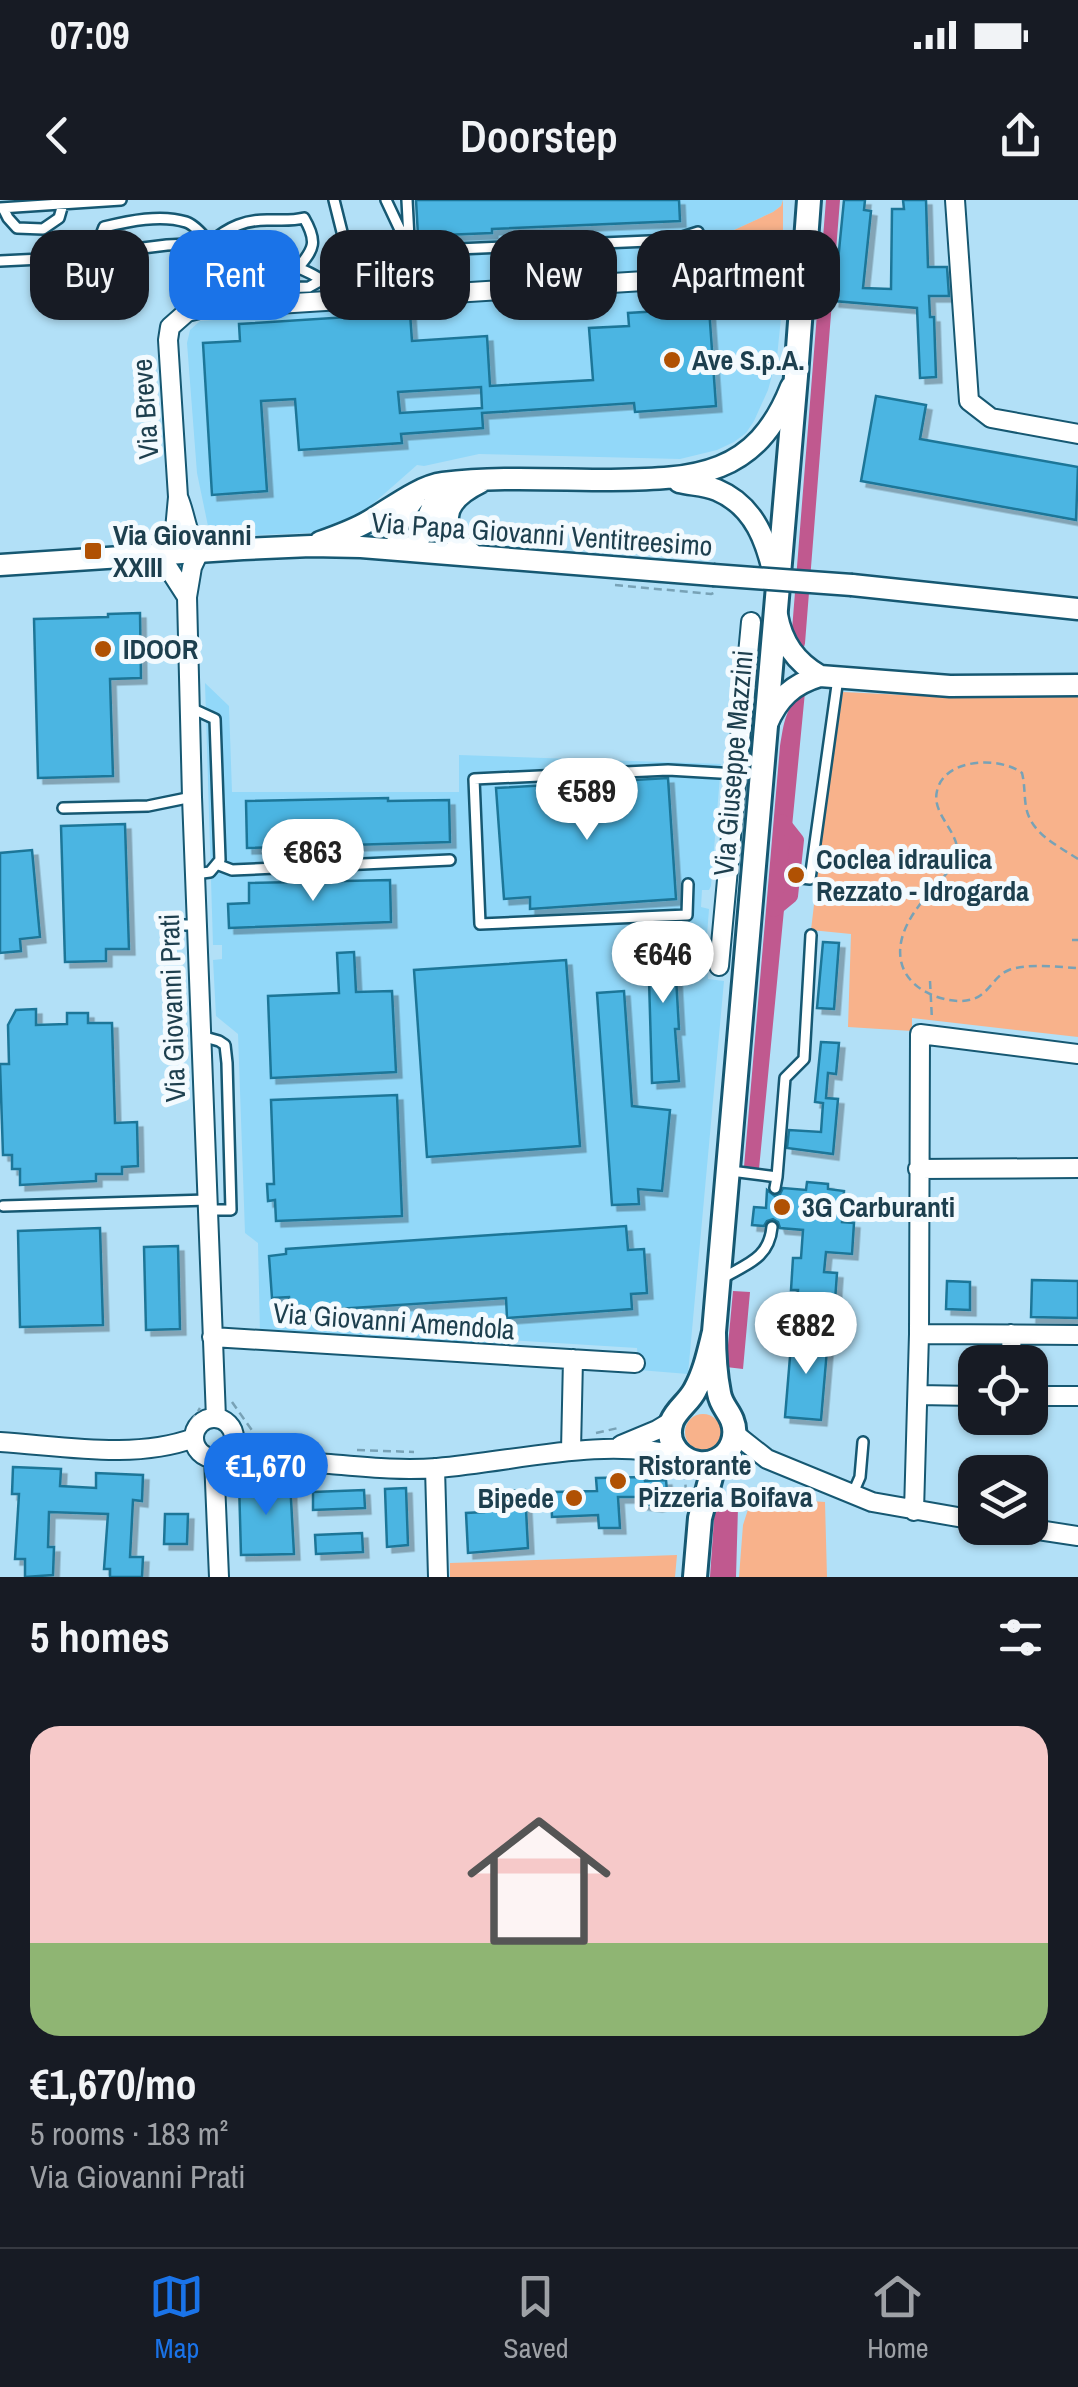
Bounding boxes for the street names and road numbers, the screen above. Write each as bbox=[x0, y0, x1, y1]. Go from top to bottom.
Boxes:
street label: Via Breve bbox=[123, 358, 167, 460]
street label: Via Papa Giovanni Ventitreesimo bbox=[370, 503, 714, 565]
street label: Via Giuseppe Mazzini bbox=[704, 648, 762, 878]
street label: Via Giovanni Prati bbox=[150, 913, 194, 1103]
street label: Via Giovanni Amendola bbox=[272, 1294, 516, 1348]

